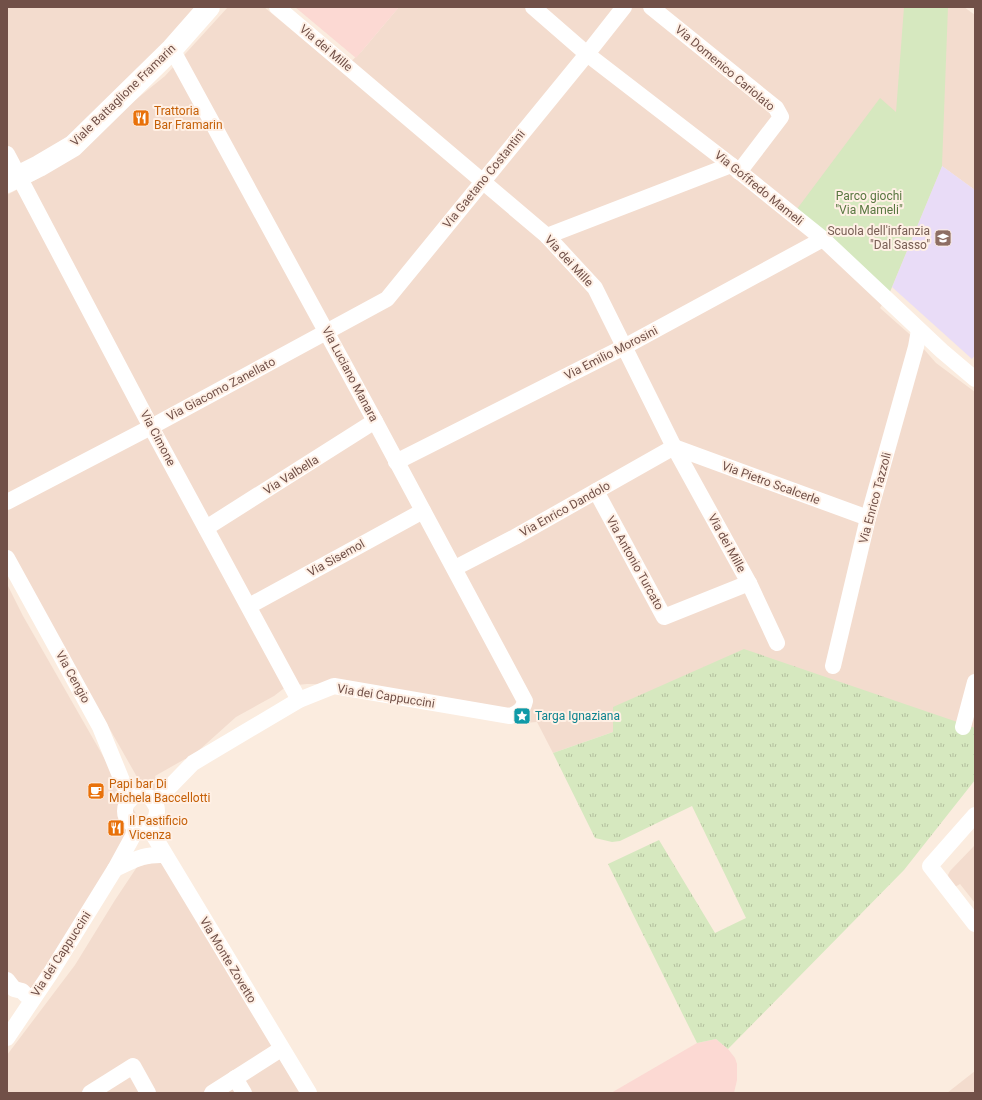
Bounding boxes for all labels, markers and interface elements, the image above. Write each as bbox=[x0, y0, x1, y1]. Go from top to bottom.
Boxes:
street label: Via dei Mille bbox=[297, 22, 355, 74]
street label: Via Domenico Cariolato bbox=[672, 22, 778, 114]
street label: Viale Battaglione Framarin bbox=[68, 41, 178, 149]
place label: Trattoria Bar Framarin bbox=[154, 104, 223, 132]
restaurant icon: Trattoria Bar Framarin bbox=[131, 108, 151, 128]
street label: Via Gaetano Costantini bbox=[440, 127, 528, 231]
street label: Via Goffredo Mameli bbox=[712, 148, 806, 228]
park label: Parco giochi "Via Mameli" bbox=[835, 189, 903, 217]
place label: Scuola dell'infanzia "Dal Sasso" bbox=[827, 224, 930, 252]
school or university icon: Scuola dell'infanzia "Dal Sasso" bbox=[933, 228, 953, 248]
street label: Via dei Mille bbox=[542, 233, 596, 289]
street label: Via Emilio Morosini bbox=[562, 323, 660, 383]
street label: Via Luciano Manara bbox=[319, 324, 381, 424]
street label: Via Giacomo Zanellato bbox=[164, 354, 278, 424]
street label: Via Cimone bbox=[137, 408, 179, 468]
street label: Via Enrico Tazzoli bbox=[856, 451, 894, 545]
street label: Via Valbella bbox=[261, 453, 321, 497]
street label: Via Pietro Scalcerle bbox=[720, 459, 822, 507]
street label: Via Enrico Dandolo bbox=[517, 478, 613, 540]
street label: Via dei Mille bbox=[705, 511, 749, 575]
street label: Via Antonio Turcato bbox=[603, 514, 667, 612]
street label: Via Sisemol bbox=[305, 537, 367, 579]
street label: Via Cengio bbox=[53, 649, 93, 706]
street label: Via dei Cappuccini bbox=[336, 681, 436, 711]
place icon: Targa Ignaziana bbox=[512, 706, 532, 726]
place label: Targa Ignaziana bbox=[535, 709, 620, 723]
place label: Papi bar Di Michela Baccellotti bbox=[109, 777, 211, 805]
cafe icon: Papi bar Di Michela Baccellotti bbox=[86, 781, 106, 801]
place label: Il Pastificio Vicenza bbox=[129, 814, 188, 842]
restaurant icon: Il Pastificio Vicenza bbox=[106, 818, 126, 838]
street label: Via dei Cappuccini bbox=[28, 909, 94, 999]
street label: Via Monte Zovetto bbox=[197, 914, 259, 1006]

